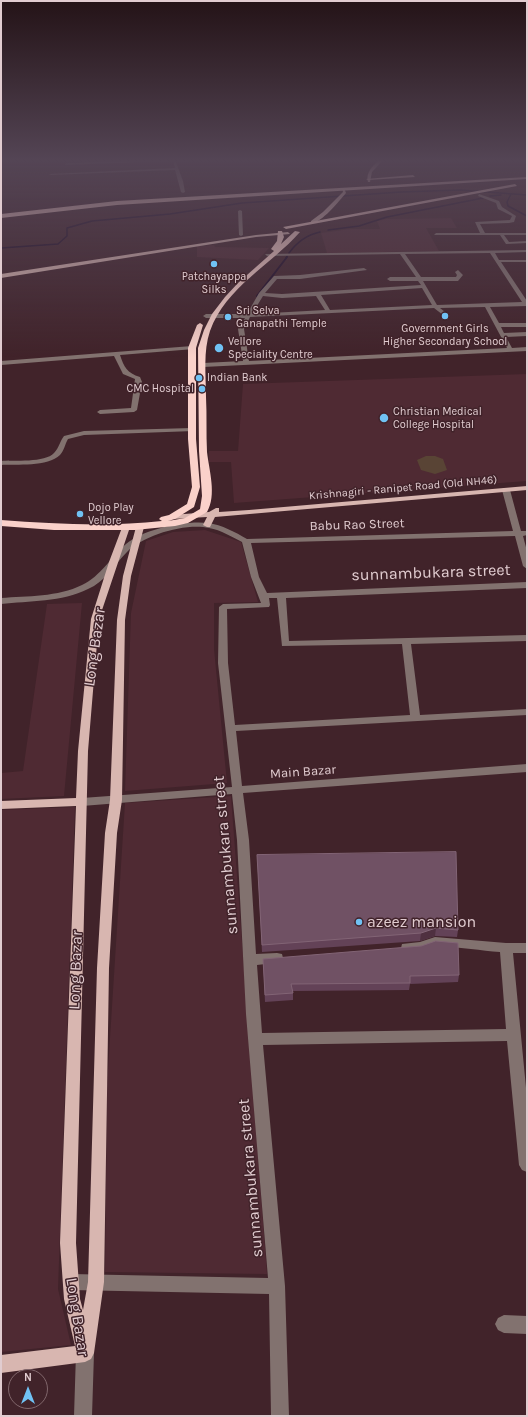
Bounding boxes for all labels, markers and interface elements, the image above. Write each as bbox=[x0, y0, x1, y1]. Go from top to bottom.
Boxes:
marker: Patchayappa Silks bbox=[209, 259, 219, 269]
place label: Patchayappa Silks bbox=[182, 270, 246, 296]
place label: Sri Selva Ganapathi Temple bbox=[236, 304, 327, 330]
marker: Government Girls Higher Secondary School bbox=[440, 311, 450, 321]
marker: Sri Selva Ganapathi Temple bbox=[223, 312, 233, 322]
place label: Government Girls Higher Secondary School bbox=[383, 322, 507, 348]
place label: Vellore Speciality Centre bbox=[228, 335, 313, 361]
marker: Vellore Speciality Centre bbox=[213, 342, 225, 354]
place label: Indian Bank bbox=[207, 371, 268, 385]
marker: Indian Bank bbox=[194, 373, 204, 383]
place label: CMC Hospital bbox=[126, 382, 194, 396]
marker: CMC Hospital bbox=[197, 384, 207, 394]
place label: Christian Medical College Hospital bbox=[393, 405, 482, 431]
marker: Christian Medical College Hospital bbox=[378, 412, 390, 424]
street label: Krishnagiri - Ranipet Road (Old NH46) bbox=[308, 473, 498, 503]
place label: Dojo Play Vellore bbox=[88, 501, 134, 527]
marker: Dojo Play Vellore bbox=[75, 509, 85, 519]
street label: Babu Rao Street bbox=[309, 516, 405, 534]
street label: sunnambukara street bbox=[351, 561, 511, 585]
street label: Long Bazar bbox=[80, 606, 110, 688]
street label: Main Bazar bbox=[269, 762, 337, 782]
street label: sunnambukara street bbox=[209, 775, 243, 935]
place label: azeez mansion bbox=[367, 912, 476, 932]
marker: azeez mansion bbox=[354, 917, 364, 927]
street label: Long Bazar bbox=[65, 930, 87, 1010]
street label: sunnambukara street bbox=[234, 1098, 268, 1258]
street label: Long Bazar bbox=[61, 1276, 93, 1358]
north arrow bbox=[8, 1369, 48, 1409]
text: N bbox=[24, 1371, 32, 1384]

